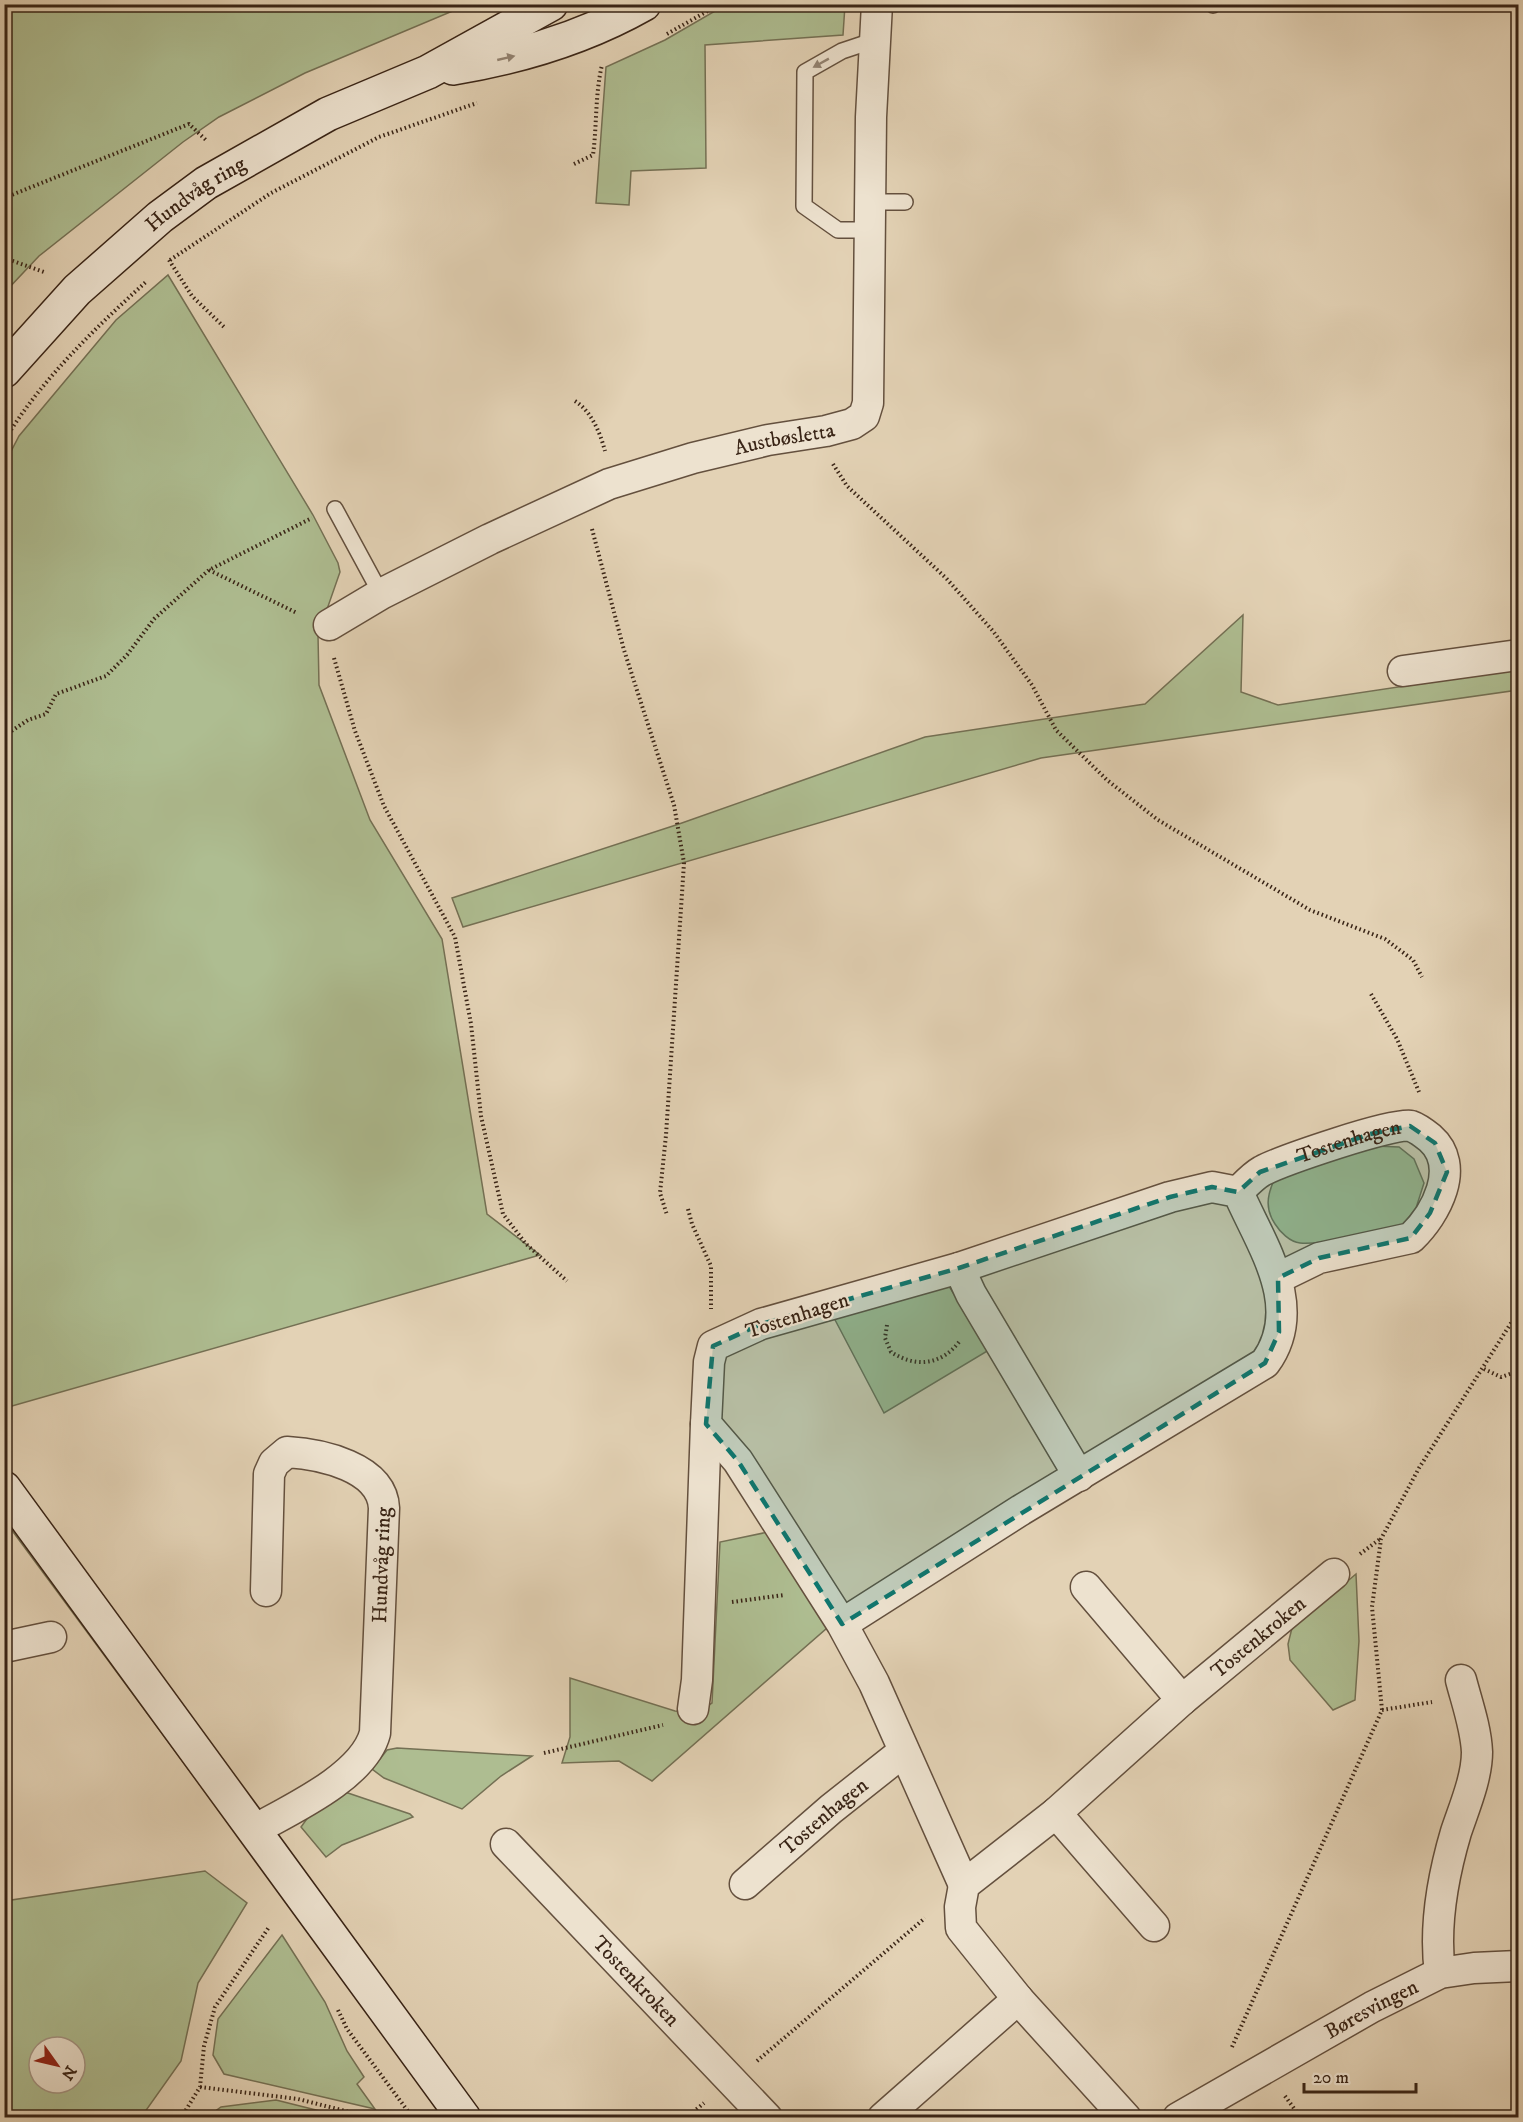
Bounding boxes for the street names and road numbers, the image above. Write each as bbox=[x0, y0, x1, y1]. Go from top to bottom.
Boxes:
street label: Hundvåg ring bbox=[140, 151, 251, 238]
street label: Austbøsletta bbox=[732, 417, 838, 462]
street label: Tostenhagen bbox=[1294, 1114, 1403, 1170]
street label: Tostenhagen bbox=[742, 1287, 852, 1345]
street label: Hundvåg ring bbox=[367, 1506, 397, 1623]
street label: Tostenkroken bbox=[1206, 1591, 1312, 1685]
street label: Tostenhagen bbox=[775, 1773, 874, 1861]
street label: Tostenkroken bbox=[586, 1931, 685, 2032]
street label: Børesvingen bbox=[1320, 1974, 1423, 2045]

